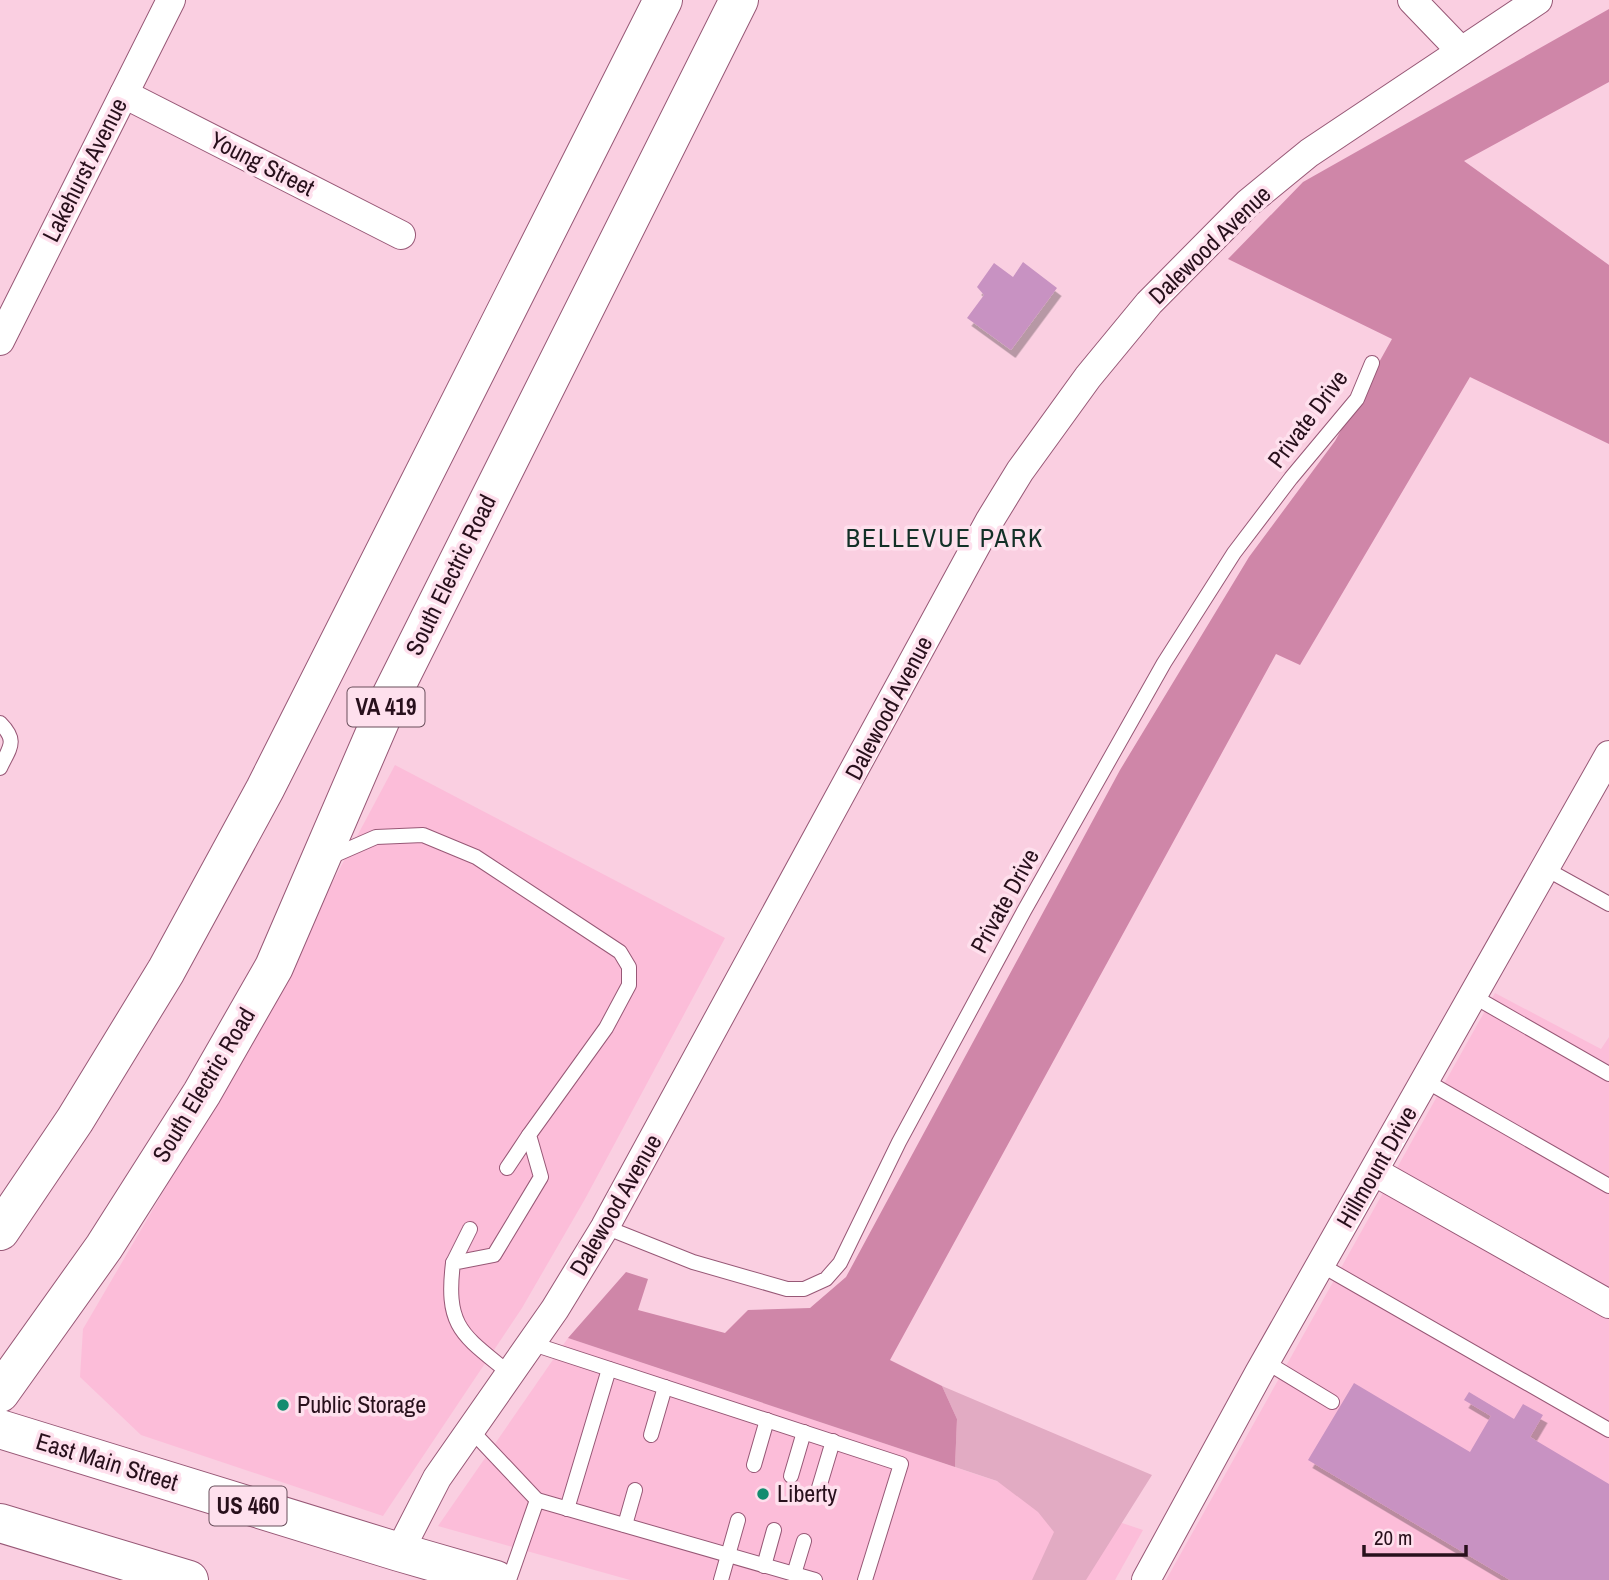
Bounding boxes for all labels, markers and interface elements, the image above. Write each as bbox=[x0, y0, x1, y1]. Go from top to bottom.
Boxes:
street label: Lakehurst Avenue bbox=[34, 92, 134, 247]
street label: Young Street bbox=[205, 123, 321, 203]
street label: Dalewood Avenue bbox=[1141, 178, 1277, 311]
street label: Private Drive bbox=[1260, 363, 1355, 474]
street label: South Electric Road bbox=[397, 489, 503, 660]
district label: BELLEVUE PARK bbox=[846, 520, 1044, 555]
street label: Dalewood Avenue bbox=[837, 630, 939, 785]
road number: VA 419 bbox=[348, 688, 424, 726]
street label: Private Drive bbox=[962, 843, 1046, 958]
street label: South Electric Road bbox=[144, 1001, 262, 1168]
street label: Hillmount Drive bbox=[1328, 1100, 1424, 1233]
street label: Dalewood Avenue bbox=[562, 1128, 669, 1281]
place label: Public Storage bbox=[297, 1388, 426, 1420]
marker: Public Storage bbox=[275, 1397, 291, 1413]
street label: East Main Street bbox=[33, 1424, 183, 1498]
place label: Liberty bbox=[777, 1477, 837, 1509]
road number: US 460 bbox=[210, 1486, 286, 1526]
marker: Liberty bbox=[755, 1486, 771, 1502]
scale bar bbox=[1364, 1514, 1466, 1558]
text: 20 m bbox=[1374, 1523, 1412, 1552]

